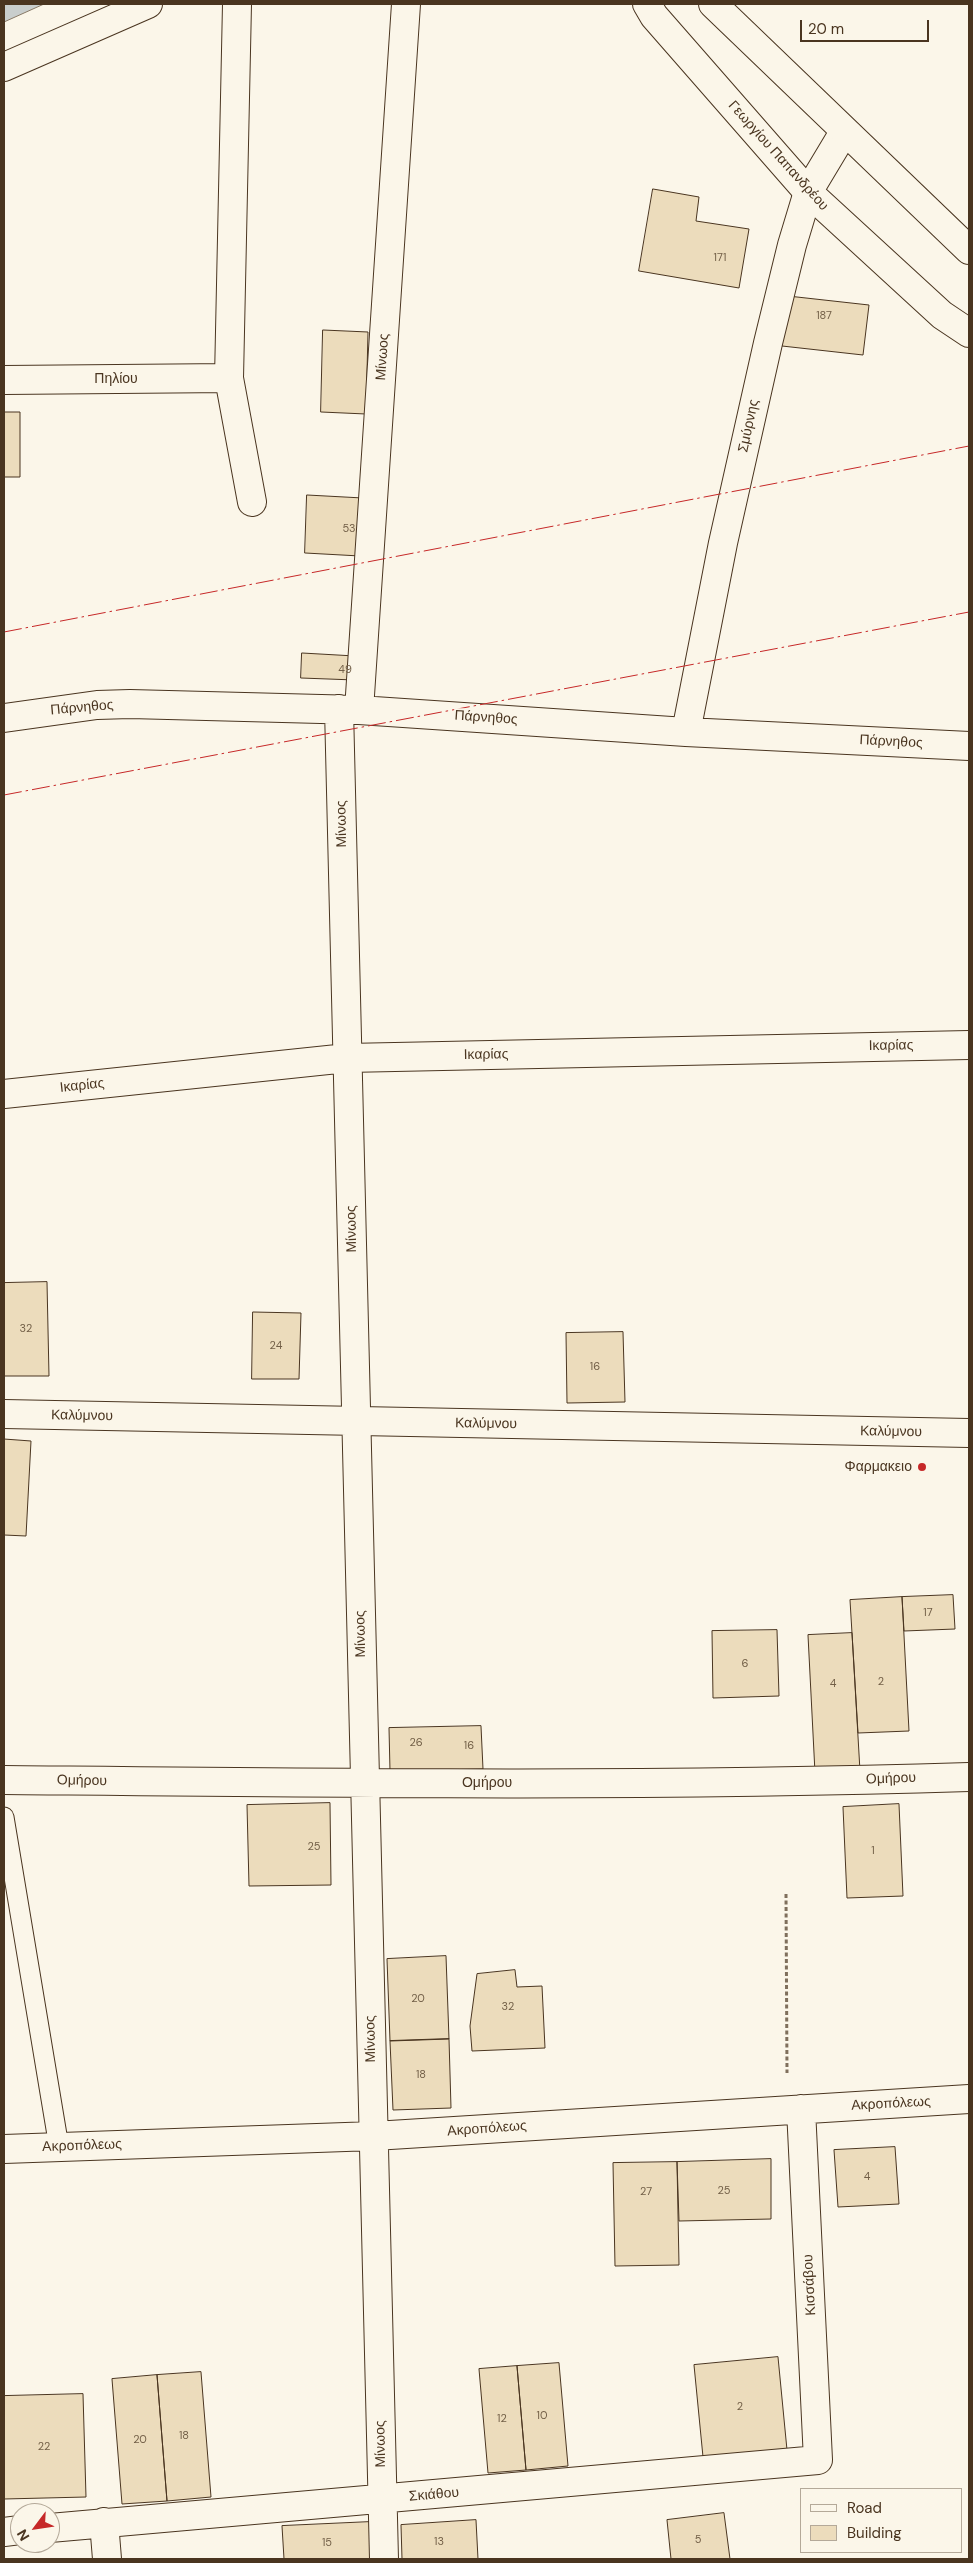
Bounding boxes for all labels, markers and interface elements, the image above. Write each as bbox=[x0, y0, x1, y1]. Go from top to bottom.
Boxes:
scale bar bbox=[803, 10, 932, 42]
text: 20 m bbox=[808, 19, 844, 39]
street label: Γεωργίου Παπανδρέου bbox=[724, 98, 832, 214]
house number: 171 bbox=[714, 251, 726, 265]
house number: 187 bbox=[816, 309, 832, 323]
street label: Μίνωος bbox=[373, 333, 393, 381]
street label: Πηλίου bbox=[94, 371, 138, 387]
street label: Σμύρνης bbox=[735, 398, 763, 454]
house number: 53 bbox=[342, 522, 356, 536]
house number: 49 bbox=[338, 663, 352, 677]
street label: Πάρνηθος bbox=[50, 697, 114, 719]
street label: Πάρνηθος bbox=[454, 707, 518, 729]
street label: Πάρνηθος bbox=[859, 732, 923, 752]
street label: Μίνωος bbox=[333, 800, 351, 848]
street label: Ικαρίας bbox=[868, 1037, 914, 1055]
street label: Ικαρίας bbox=[463, 1046, 509, 1064]
street label: Ικαρίας bbox=[59, 1075, 105, 1097]
street label: Μίνωος bbox=[343, 1205, 361, 1253]
house number: 32 bbox=[20, 1322, 32, 1336]
house number: 24 bbox=[270, 1339, 282, 1353]
house number: 16 bbox=[590, 1360, 600, 1374]
street label: Καλύμνου bbox=[51, 1407, 113, 1425]
street label: Καλύμνου bbox=[455, 1415, 517, 1433]
street label: Καλύμνου bbox=[860, 1423, 922, 1441]
place label: Φαρμακειο bbox=[844, 1459, 912, 1475]
marker: Φαρμακειο bbox=[916, 1461, 928, 1473]
house number: 17 bbox=[923, 1606, 933, 1620]
street label: Μίνωος bbox=[352, 1610, 370, 1658]
house number: 6 bbox=[742, 1657, 748, 1671]
house number: 2 bbox=[878, 1675, 884, 1689]
house number: 4 bbox=[830, 1677, 836, 1691]
house number: 26 bbox=[409, 1736, 423, 1750]
house number: 16 bbox=[464, 1739, 474, 1753]
street label: Ομήρου bbox=[866, 1770, 916, 1788]
street label: Ομήρου bbox=[57, 1772, 107, 1790]
street label: Ομήρου bbox=[462, 1775, 512, 1791]
house number: 25 bbox=[307, 1840, 321, 1854]
house number: 1 bbox=[871, 1844, 875, 1858]
house number: 20 bbox=[411, 1992, 425, 2006]
house number: 32 bbox=[502, 2000, 514, 2014]
street label: Μίνωος bbox=[362, 2015, 380, 2063]
house number: 18 bbox=[416, 2068, 426, 2082]
street label: Ακροπόλεως bbox=[851, 2094, 931, 2114]
street label: Ακροπόλεως bbox=[447, 2118, 527, 2140]
street label: Ακροπόλεως bbox=[42, 2136, 122, 2156]
house number: 4 bbox=[864, 2170, 870, 2184]
house number: 25 bbox=[717, 2184, 731, 2198]
house number: 27 bbox=[640, 2185, 652, 2199]
street label: Κισσάβου bbox=[800, 2254, 820, 2316]
house number: 2 bbox=[737, 2400, 743, 2414]
house number: 10 bbox=[537, 2409, 547, 2423]
house number: 12 bbox=[497, 2412, 507, 2426]
street label: Μίνωος bbox=[372, 2420, 390, 2468]
house number: 18 bbox=[179, 2429, 189, 2443]
house number: 20 bbox=[133, 2433, 147, 2447]
house number: 22 bbox=[38, 2440, 50, 2454]
street label: Σκιάθου bbox=[408, 2484, 460, 2506]
legend bbox=[800, 2488, 963, 2553]
text: Road bbox=[847, 2498, 882, 2518]
north arrow bbox=[10, 2503, 60, 2553]
text: Building bbox=[847, 2523, 902, 2543]
text: N bbox=[13, 2526, 33, 2544]
house number: 5 bbox=[695, 2533, 701, 2547]
house number: 13 bbox=[434, 2535, 444, 2549]
house number: 15 bbox=[322, 2536, 332, 2550]

